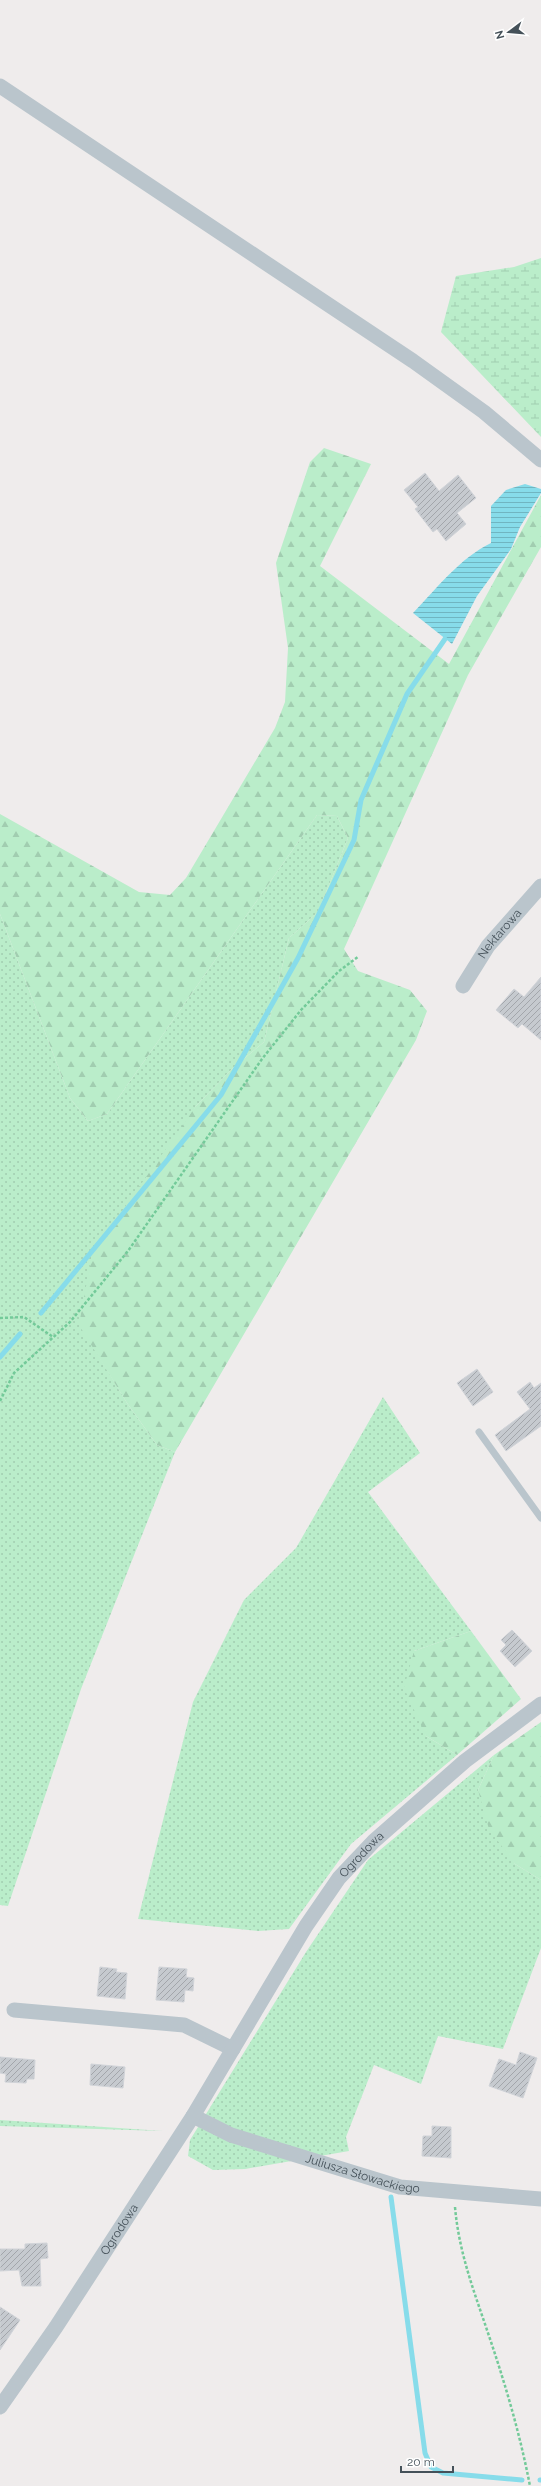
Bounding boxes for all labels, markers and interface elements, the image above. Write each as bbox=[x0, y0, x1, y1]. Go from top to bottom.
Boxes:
north arrow bbox=[489, 12, 529, 52]
text: N bbox=[492, 29, 507, 40]
street label: Nektarowa bbox=[475, 906, 524, 961]
street label: Ogrodowa bbox=[336, 1829, 387, 1880]
street label: Juliusza Słowackiego bbox=[304, 2151, 420, 2196]
street label: Ogrodowa bbox=[98, 2201, 141, 2258]
scale bar bbox=[401, 2448, 453, 2474]
text: 20 m bbox=[407, 2455, 435, 2469]

